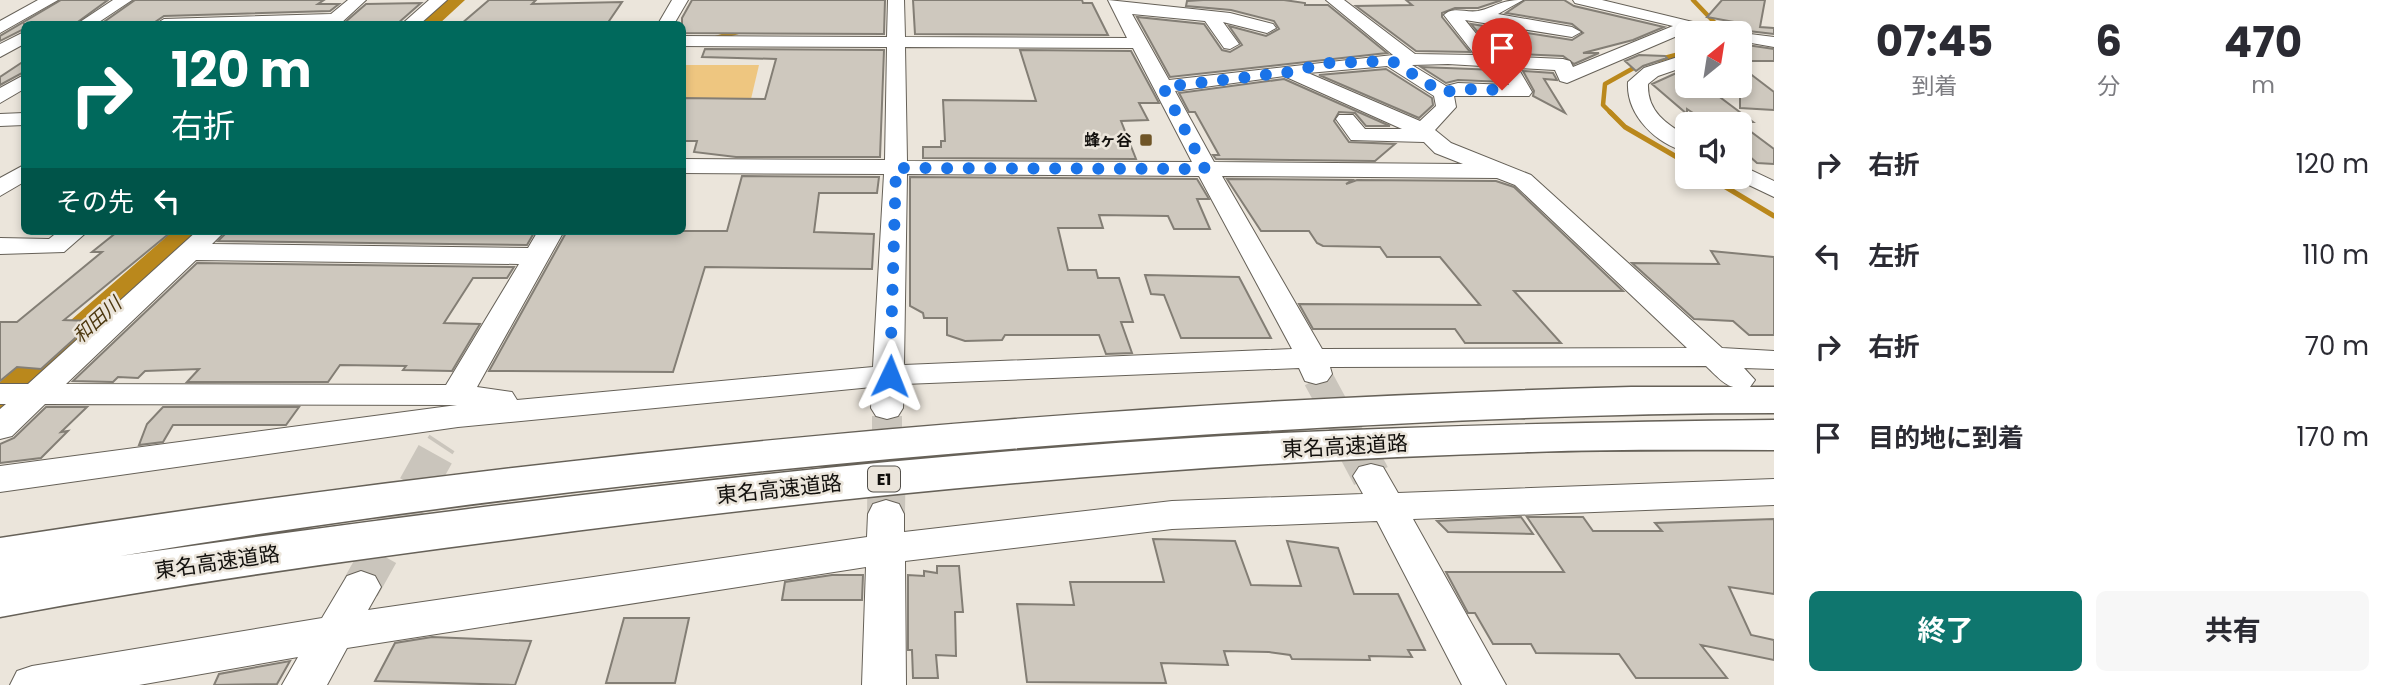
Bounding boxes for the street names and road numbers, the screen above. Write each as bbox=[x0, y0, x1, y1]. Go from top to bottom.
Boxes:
street label: 東名高速道路 bbox=[1281, 428, 1409, 464]
road number: E1 bbox=[868, 466, 900, 492]
street label: 東名高速道路 bbox=[715, 468, 843, 510]
street label: 東名高速道路 bbox=[153, 539, 281, 585]

